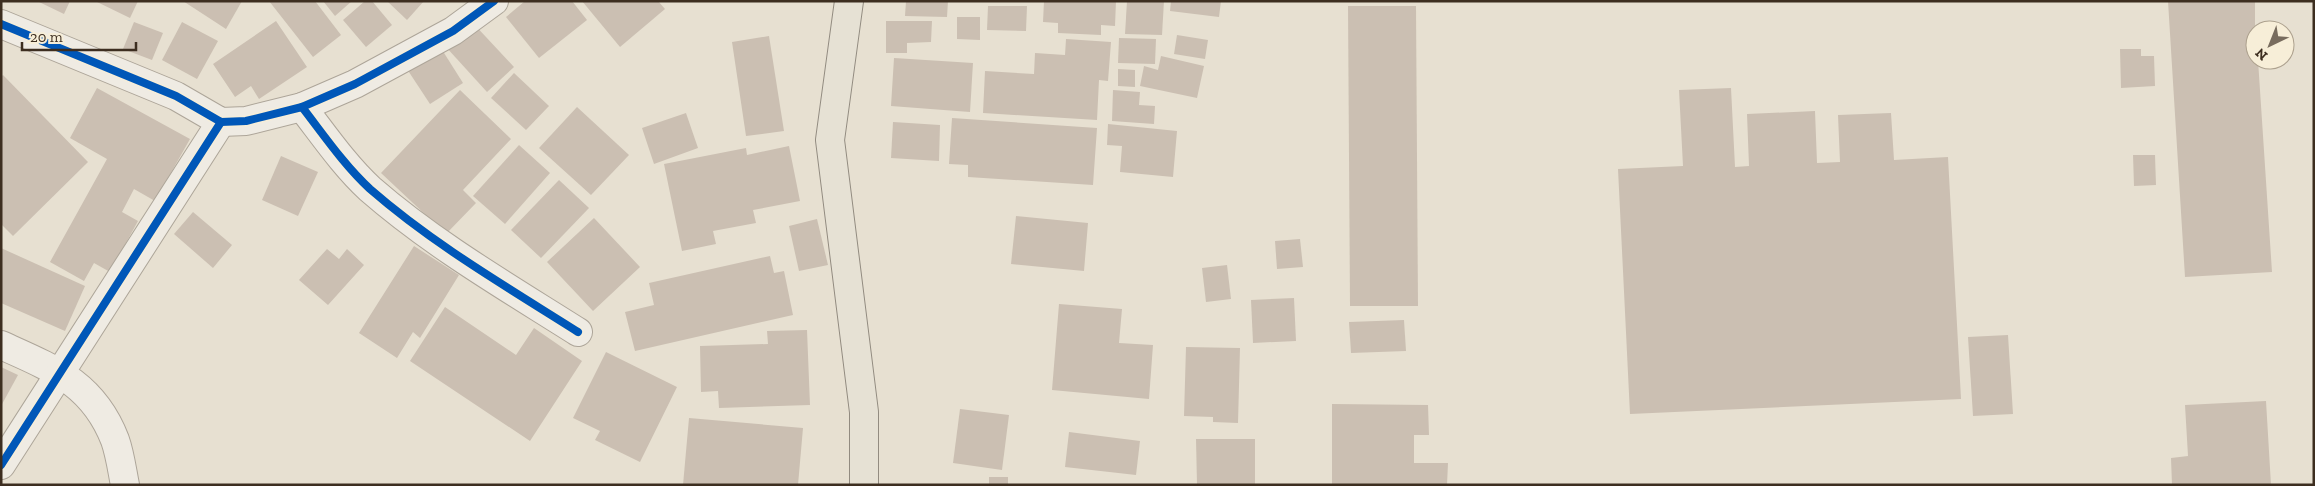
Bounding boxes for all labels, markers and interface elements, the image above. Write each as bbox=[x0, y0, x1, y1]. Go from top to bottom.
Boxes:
scale bar bbox=[22, 20, 136, 52]
north arrow bbox=[2245, 20, 2295, 70]
text: 20 m bbox=[30, 28, 63, 46]
text: N bbox=[2252, 44, 2271, 64]

